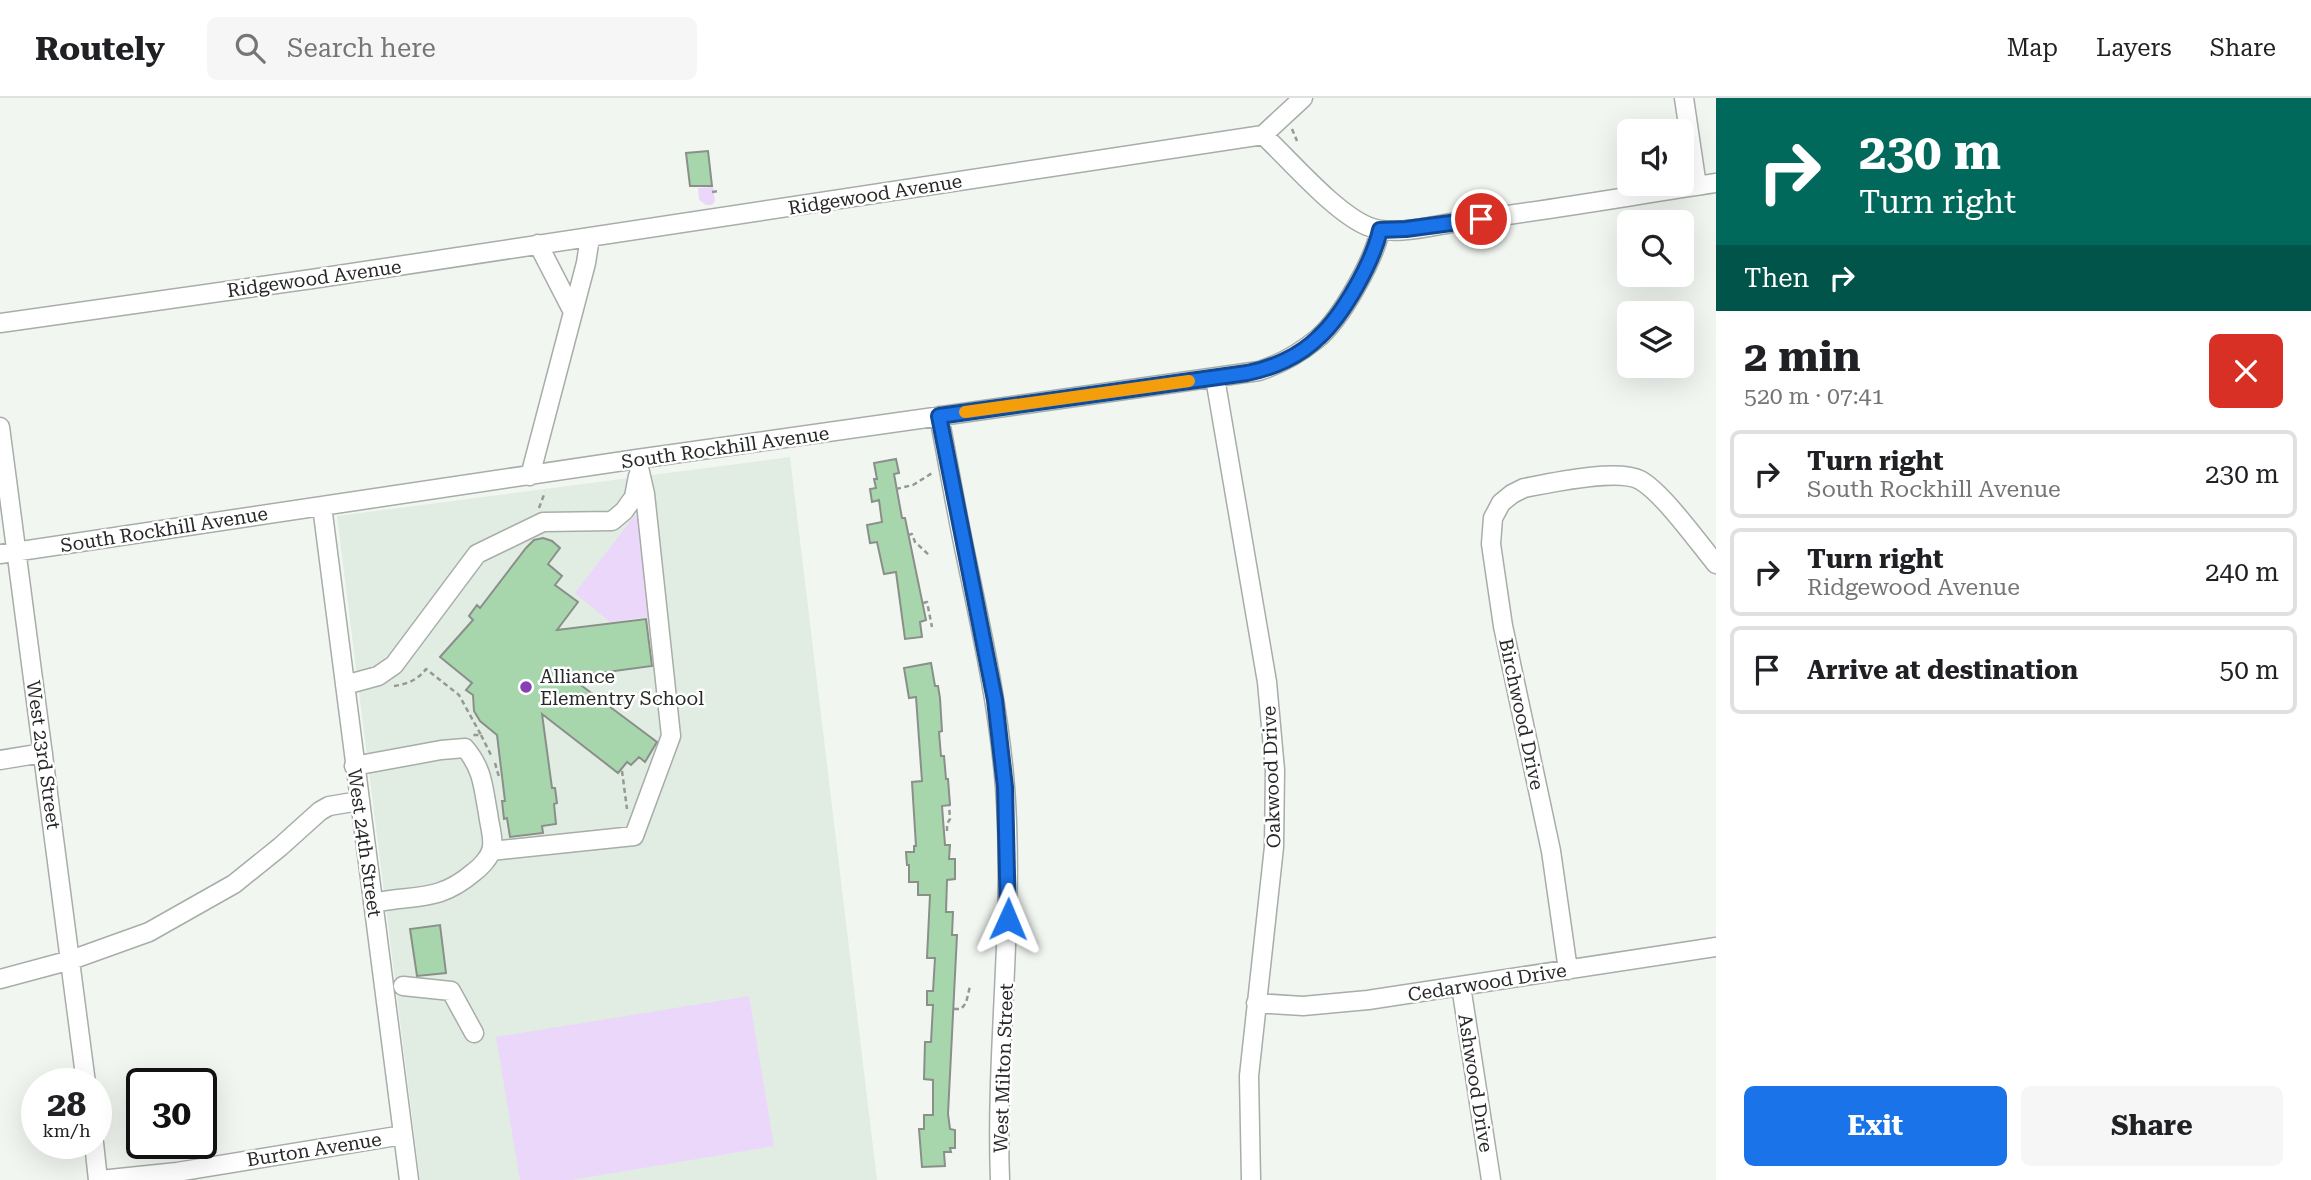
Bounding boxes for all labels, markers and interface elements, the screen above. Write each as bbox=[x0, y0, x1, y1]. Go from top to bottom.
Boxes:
search box bbox=[207, 17, 697, 80]
text: Routely bbox=[35, 29, 165, 68]
icon: search bbox=[231, 29, 269, 67]
text: Search here bbox=[287, 33, 436, 63]
text: Map bbox=[2007, 34, 2058, 62]
text: Layers bbox=[2096, 34, 2172, 62]
text: Share bbox=[2210, 34, 2276, 62]
map controls bbox=[1617, 119, 1694, 378]
button: sound bbox=[1617, 119, 1694, 196]
text: 230 m bbox=[1859, 124, 2001, 181]
icon: right bbox=[1744, 126, 1835, 217]
street label: Ridgewood Avenue bbox=[786, 169, 964, 220]
text: Turn right bbox=[1859, 183, 2016, 221]
pin bbox=[1451, 189, 1511, 249]
icon: arrive bbox=[1462, 200, 1500, 238]
button: search bbox=[1617, 210, 1694, 287]
street label: Ridgewood Avenue bbox=[225, 255, 403, 302]
icon: right bbox=[1823, 259, 1861, 297]
text: Then bbox=[1744, 263, 1809, 293]
button: layers bbox=[1617, 301, 1694, 378]
text: 2 min bbox=[1744, 332, 1861, 381]
button: close bbox=[2209, 334, 2283, 408]
text: 520 m · 07:41 bbox=[1744, 383, 1884, 410]
street label: South Rockhill Avenue bbox=[620, 422, 830, 473]
text: Turn right bbox=[1807, 446, 1943, 476]
icon: right bbox=[1748, 455, 1786, 493]
text: 230 m bbox=[2205, 459, 2279, 489]
text: South Rockhill Avenue bbox=[1807, 476, 2061, 503]
street label: South Rockhill Avenue bbox=[59, 502, 269, 557]
text: Turn right bbox=[1807, 544, 1943, 574]
icon: right bbox=[1748, 553, 1786, 591]
text: 240 m bbox=[2205, 557, 2279, 587]
text: Ridgewood Avenue bbox=[1807, 574, 2020, 601]
street label: Birchwood Drive bbox=[1494, 636, 1549, 792]
icon: arrive bbox=[1748, 651, 1786, 689]
text: Arrive at destination bbox=[1807, 655, 2078, 685]
text: 50 m bbox=[2220, 655, 2279, 685]
place label: Alliance Elementry School bbox=[540, 665, 704, 710]
street label: West 23rd Street bbox=[22, 679, 65, 831]
marker: Alliance Elementry School bbox=[518, 679, 534, 695]
street label: Oakwood Drive bbox=[1258, 705, 1285, 849]
street label: West 24th Street bbox=[343, 767, 386, 919]
position arrow bbox=[971, 882, 1045, 956]
street label: Cedarwood Drive bbox=[1406, 959, 1568, 1006]
street label: West Milton Street bbox=[989, 983, 1018, 1153]
street label: Ashwood Drive bbox=[1453, 1012, 1498, 1154]
speed limit sign: 30 bbox=[126, 1068, 217, 1159]
text: 28 bbox=[47, 1084, 86, 1125]
button: Exit bbox=[1744, 1086, 2007, 1166]
button: Share bbox=[2021, 1086, 2283, 1166]
text: km/h bbox=[42, 1120, 91, 1141]
street label: Burton Avenue bbox=[245, 1127, 383, 1172]

